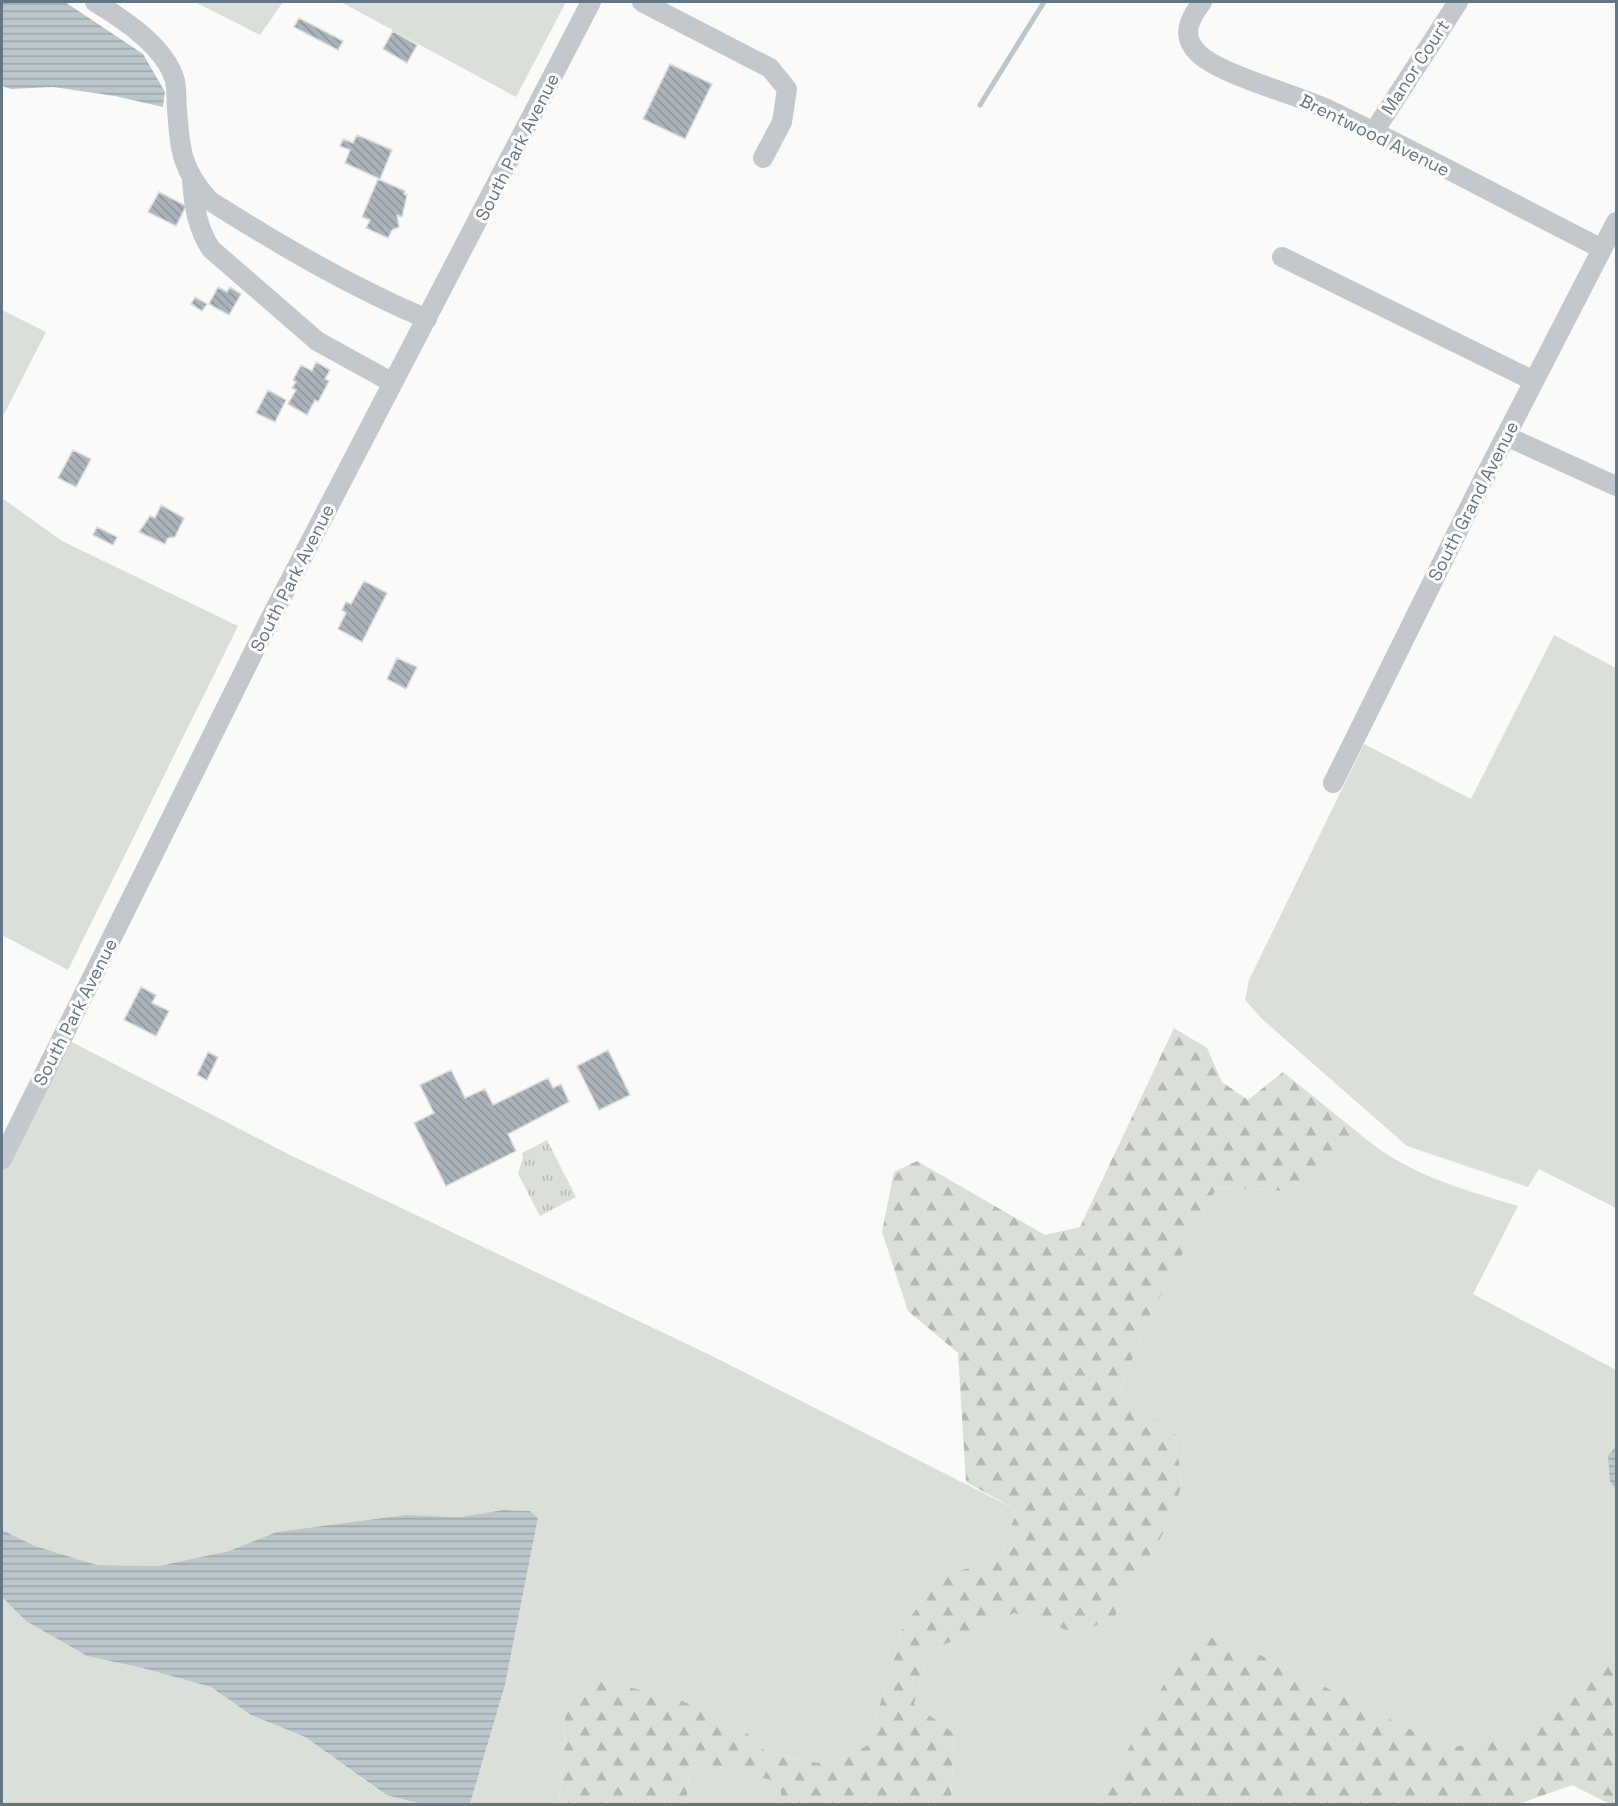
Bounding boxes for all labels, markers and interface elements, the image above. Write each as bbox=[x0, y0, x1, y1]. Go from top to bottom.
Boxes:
street label: Manor Court bbox=[1376, 15, 1454, 119]
street label: South Park Avenue bbox=[470, 69, 564, 225]
street label: Brentwood Avenue bbox=[1296, 89, 1454, 181]
street label: South Grand Avenue bbox=[1423, 417, 1523, 585]
street label: South Park Avenue bbox=[245, 500, 339, 656]
street label: South Park Avenue bbox=[28, 934, 122, 1090]

